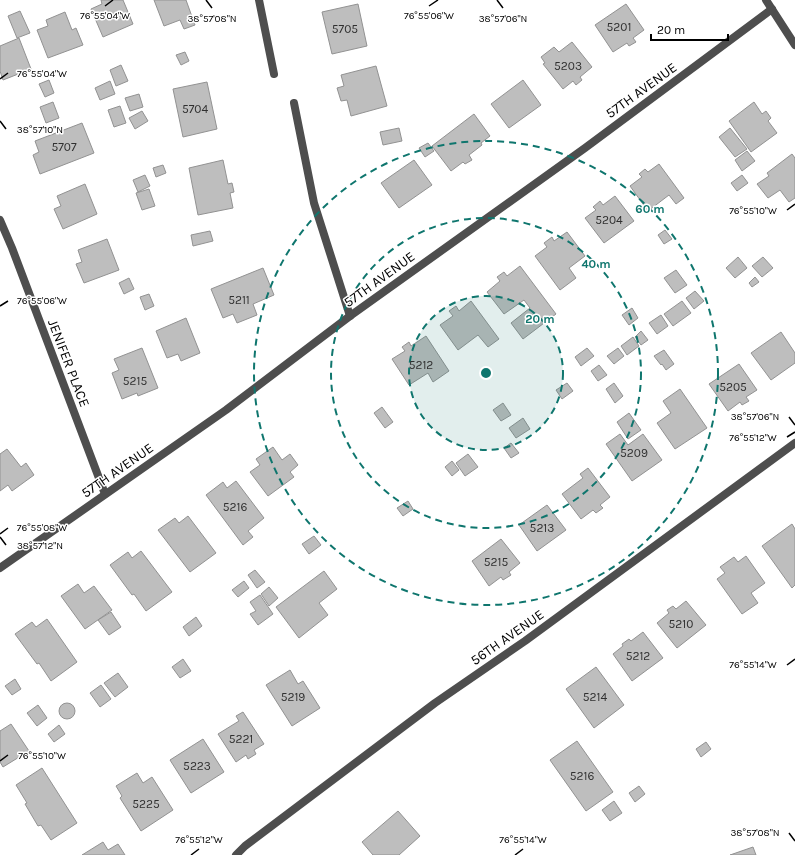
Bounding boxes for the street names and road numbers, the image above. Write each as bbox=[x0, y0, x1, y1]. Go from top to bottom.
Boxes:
street label: 57TH AVENUE bbox=[602, 59, 680, 122]
street label: 57TH AVENUE bbox=[340, 248, 418, 311]
street label: JENIFER PLACE bbox=[44, 317, 93, 410]
street label: 57TH AVENUE bbox=[78, 439, 157, 502]
street label: 56TH AVENUE bbox=[467, 606, 547, 669]

